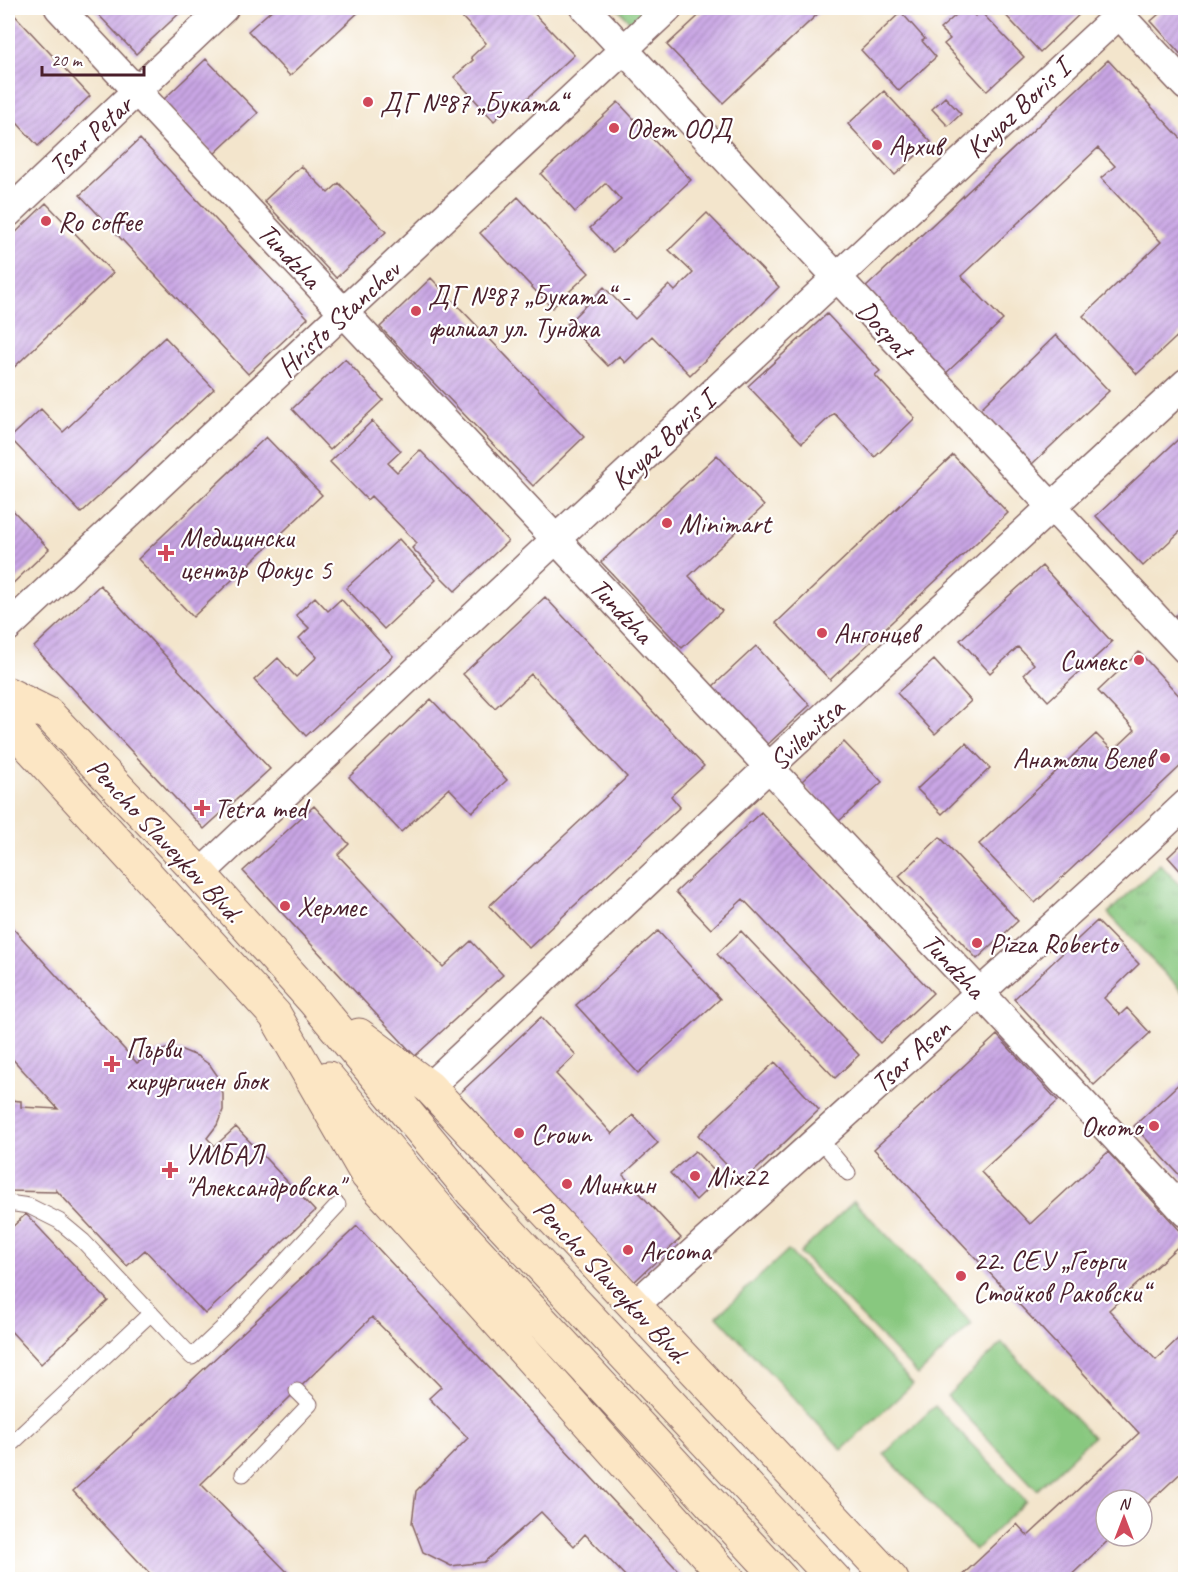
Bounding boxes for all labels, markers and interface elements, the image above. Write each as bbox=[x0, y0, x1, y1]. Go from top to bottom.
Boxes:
scale bar bbox=[42, 39, 144, 77]
street label: Knyaz Boris I bbox=[958, 47, 1081, 165]
text: 20 m bbox=[51, 49, 84, 71]
place label: ДГ №87 „Буката“ bbox=[380, 85, 571, 120]
street label: Tsar Petar bbox=[41, 86, 142, 183]
marker: ДГ №87 „Буката“ bbox=[361, 95, 375, 109]
place label: Одет ООД bbox=[626, 111, 734, 146]
marker: Одет ООД bbox=[607, 121, 621, 135]
place label: Архив bbox=[889, 128, 948, 163]
marker: Архив bbox=[870, 138, 884, 152]
place label: Ro coffee bbox=[58, 204, 143, 239]
marker: Ro coffee bbox=[39, 214, 53, 228]
street label: Tundzha bbox=[250, 215, 330, 297]
street label: Hristo Stanchev bbox=[269, 251, 409, 384]
place label: ДГ №87 „Буката“ - филиал ул. Тунджа bbox=[428, 278, 631, 345]
street label: Dospat bbox=[849, 293, 923, 368]
marker: ДГ №87 „Буката“ - филиал ул. Тунджа bbox=[409, 304, 423, 318]
street label: Knyaz Boris I bbox=[603, 379, 726, 497]
place label: Minimart bbox=[679, 506, 773, 541]
marker: Minimart bbox=[660, 516, 674, 530]
place label: Медицински център Фокус 5 bbox=[180, 520, 333, 587]
marker: Медицински център Фокус 5 bbox=[157, 544, 175, 562]
street label: Tundzha bbox=[582, 570, 662, 652]
place label: Ангонцев bbox=[834, 616, 923, 651]
marker: Ангонцев bbox=[815, 626, 829, 640]
place label: Симекс bbox=[1060, 643, 1129, 678]
marker: Симекс bbox=[1132, 653, 1146, 667]
street label: Svilenitsa bbox=[762, 690, 852, 778]
place label: Анатоли Велев bbox=[1013, 741, 1158, 776]
street label: Pencho Slaveykov Blvd. bbox=[80, 751, 251, 930]
marker: Анатоли Велев bbox=[1158, 751, 1172, 765]
place label: Tetra med bbox=[214, 791, 311, 826]
marker: Tetra med bbox=[195, 801, 209, 815]
place label: Хермес bbox=[297, 889, 368, 924]
marker: Хермес bbox=[278, 899, 292, 913]
street label: Tundzha bbox=[914, 925, 994, 1007]
place label: Pizza Roberto bbox=[989, 926, 1121, 961]
marker: Pizza Roberto bbox=[970, 936, 984, 950]
street label: Tsar Asen bbox=[863, 1010, 958, 1100]
place label: Първи хирургичен блок bbox=[126, 1031, 270, 1098]
marker: Първи хирургичен блок bbox=[103, 1055, 121, 1073]
place label: Окото bbox=[1081, 1109, 1145, 1144]
place label: Crown bbox=[531, 1116, 593, 1151]
marker: Окото bbox=[1147, 1119, 1161, 1133]
marker: Crown bbox=[512, 1126, 526, 1140]
place label: УМБАЛ "Александровска" bbox=[184, 1137, 349, 1204]
place label: Mix22 bbox=[707, 1159, 770, 1194]
marker: УМБАЛ "Александровска" bbox=[161, 1161, 179, 1179]
place label: Минкин bbox=[579, 1167, 657, 1202]
marker: Mix22 bbox=[688, 1169, 702, 1183]
marker: Минкин bbox=[560, 1177, 574, 1191]
street label: Pencho Slaveykov Blvd. bbox=[526, 1192, 697, 1371]
place label: Arcoma bbox=[640, 1233, 712, 1268]
marker: Arcoma bbox=[621, 1243, 635, 1257]
place label: 22. СЕУ „Георги Стойков Раковски“ bbox=[973, 1243, 1154, 1310]
marker: 22. СЕУ „Георги Стойков Раковски“ bbox=[954, 1269, 968, 1283]
north arrow bbox=[1094, 1488, 1154, 1548]
text: N bbox=[1119, 1494, 1132, 1514]

